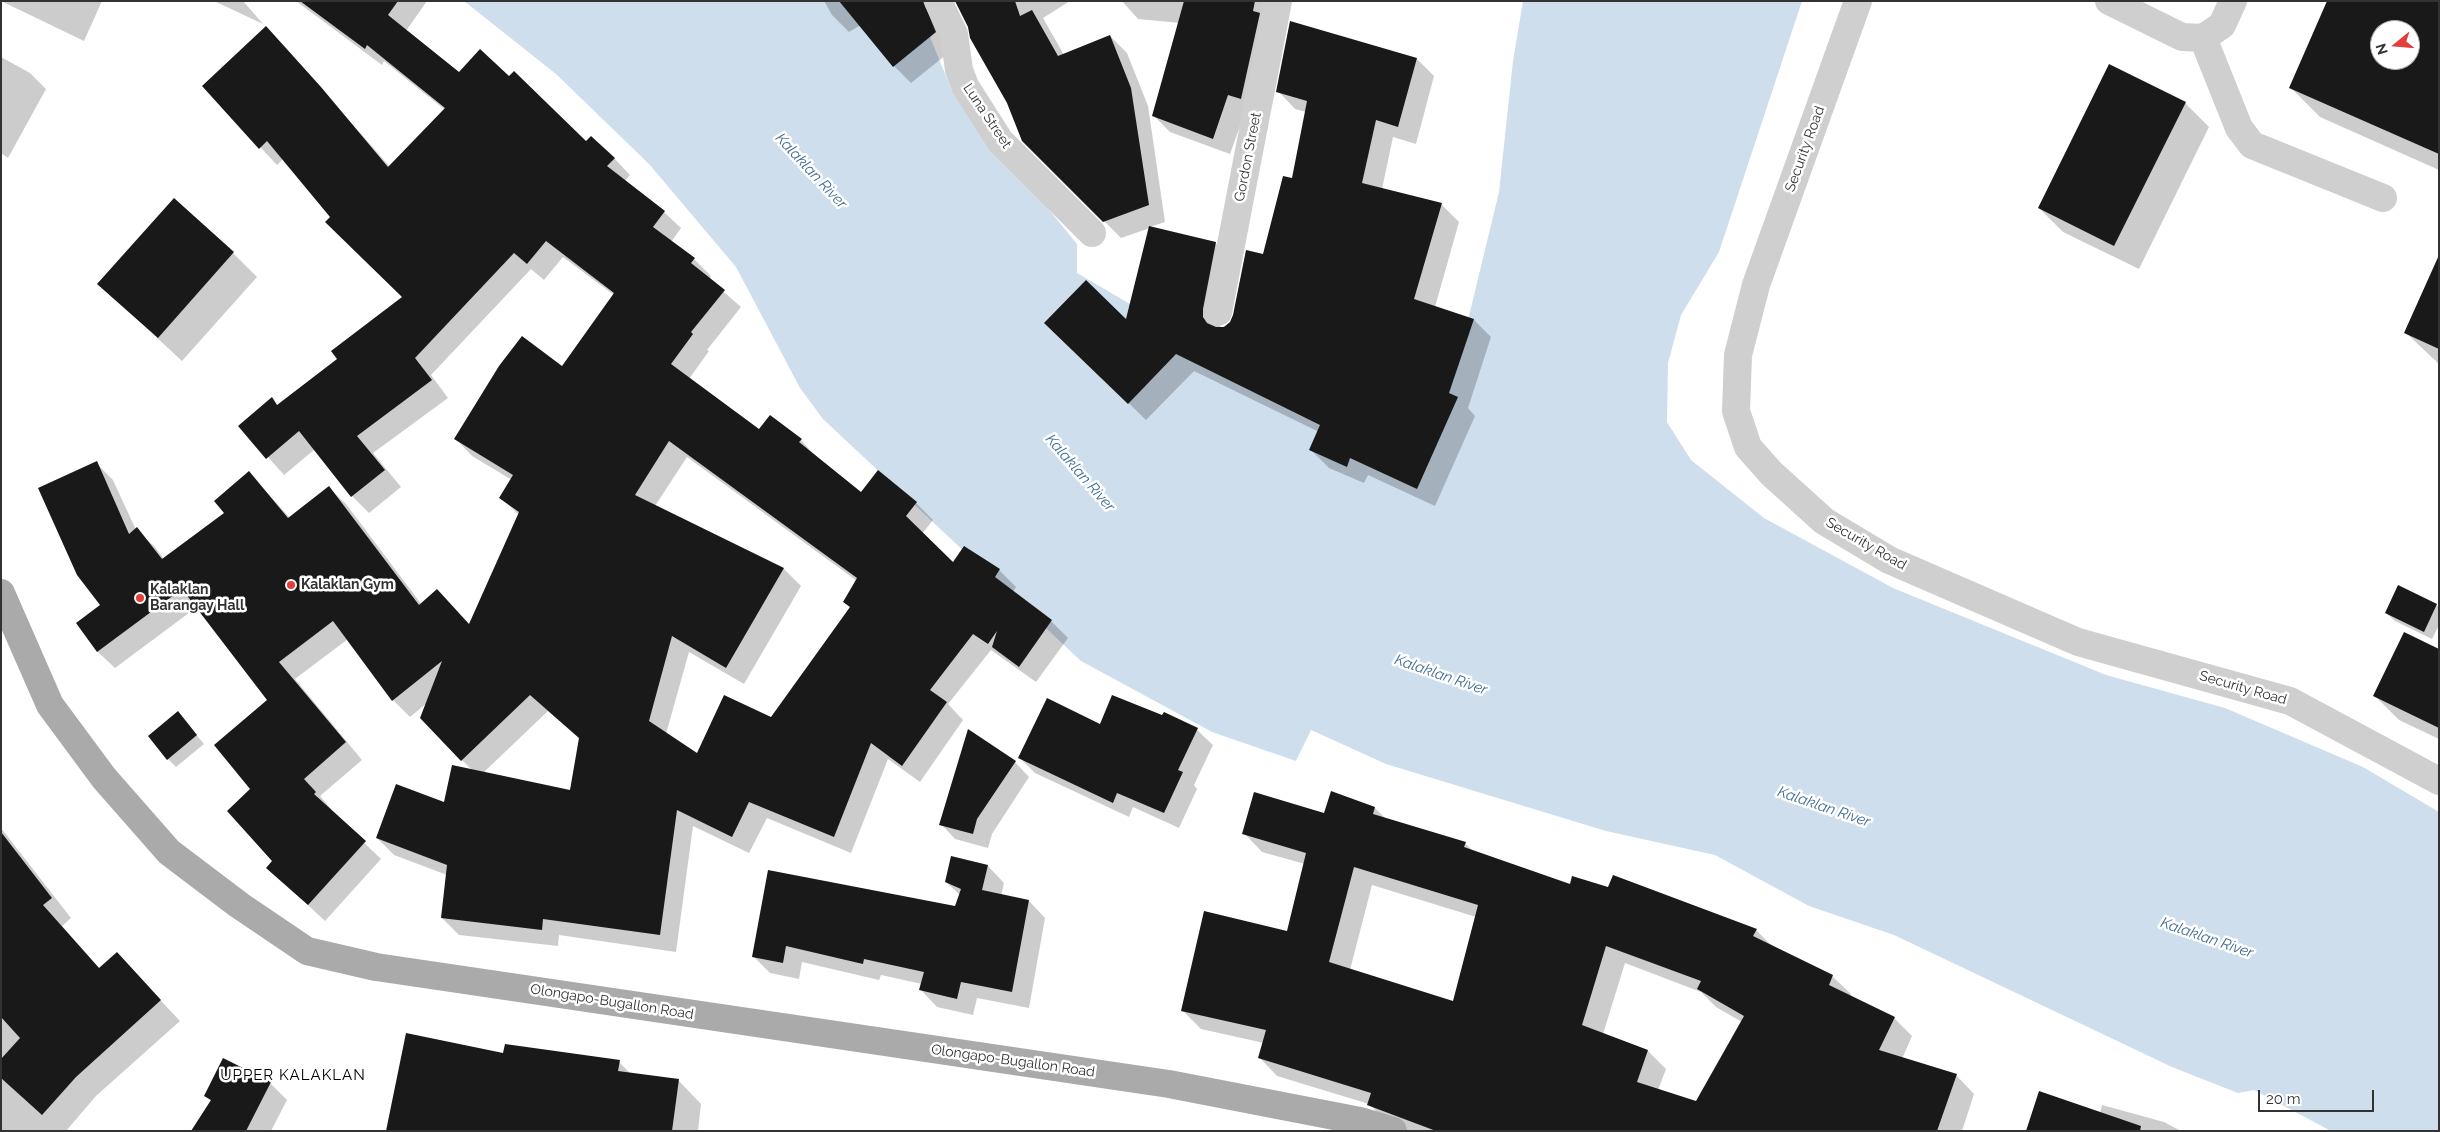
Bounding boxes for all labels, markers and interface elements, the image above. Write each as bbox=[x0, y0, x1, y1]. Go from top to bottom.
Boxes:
north arrow bbox=[2370, 20, 2420, 70]
text: N bbox=[2372, 42, 2391, 57]
street label: Luna Street bbox=[959, 80, 1015, 152]
street label: Security Road bbox=[1782, 104, 1828, 194]
street label: Gordon Street bbox=[1231, 111, 1265, 203]
water label: Kalaklan River bbox=[771, 130, 851, 212]
water label: Kalaklan River bbox=[1042, 431, 1118, 515]
street label: Security Road bbox=[1823, 514, 1909, 574]
place label: Kalaklan Gym bbox=[301, 577, 394, 593]
marker: Kalaklan Gym bbox=[285, 579, 297, 591]
place label: Kalaklan Barangay Hall bbox=[150, 582, 244, 614]
marker: Kalaklan Barangay Hall bbox=[134, 592, 146, 604]
water label: Kalaklan River bbox=[1392, 651, 1490, 699]
street label: Security Road bbox=[2197, 668, 2289, 708]
water label: Kalaklan River bbox=[1775, 783, 1873, 831]
water label: Kalaklan River bbox=[2158, 914, 2256, 962]
street label: Olongapo-Bugallon Road bbox=[529, 981, 695, 1023]
street label: Olongapo-Bugallon Road bbox=[930, 1041, 1096, 1081]
district label: UPPER KALAKLAN bbox=[218, 1066, 368, 1084]
scale bar bbox=[2260, 1080, 2376, 1112]
text: 20 m bbox=[2266, 1090, 2301, 1108]

